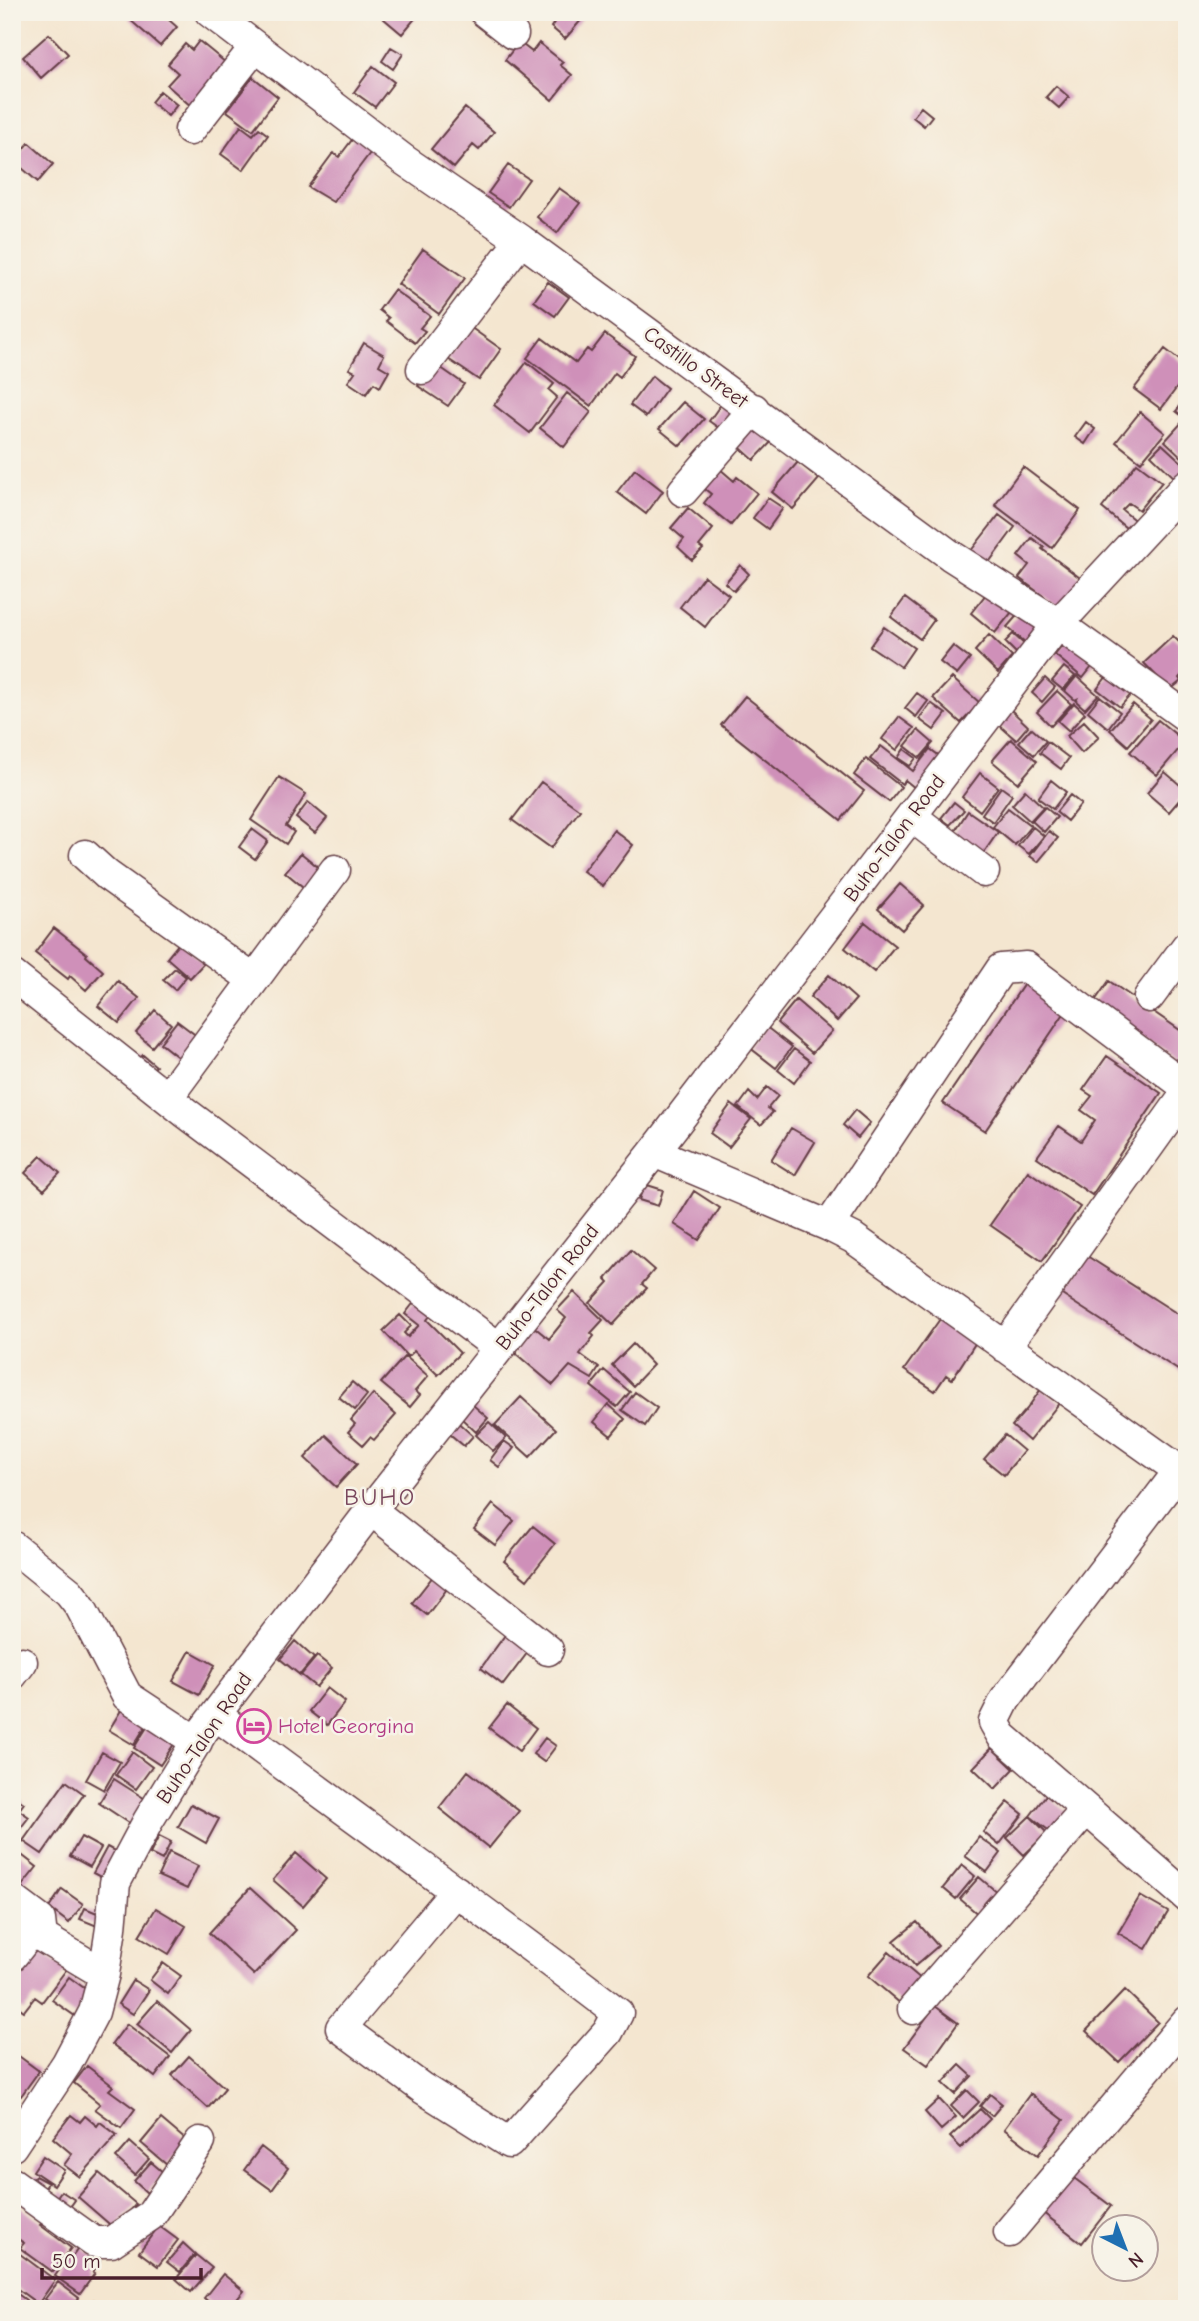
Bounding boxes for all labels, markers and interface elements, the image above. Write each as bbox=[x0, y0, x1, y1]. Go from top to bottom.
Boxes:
street label: Castillo Street bbox=[639, 321, 754, 413]
street label: Buho-Talon Road bbox=[838, 770, 950, 906]
street label: Buho-Talon Road bbox=[490, 1219, 604, 1355]
district label: BUHO bbox=[344, 1483, 416, 1511]
street label: Buho-Talon Road bbox=[151, 1668, 257, 1808]
hotel icon: Hotel Georgina bbox=[235, 1707, 273, 1745]
place label: Hotel Georgina bbox=[278, 1714, 414, 1738]
north arrow bbox=[1090, 2212, 1160, 2282]
scale bar bbox=[42, 2237, 201, 2281]
text: N bbox=[1124, 2248, 1148, 2272]
text: 50 m bbox=[52, 2249, 101, 2273]

